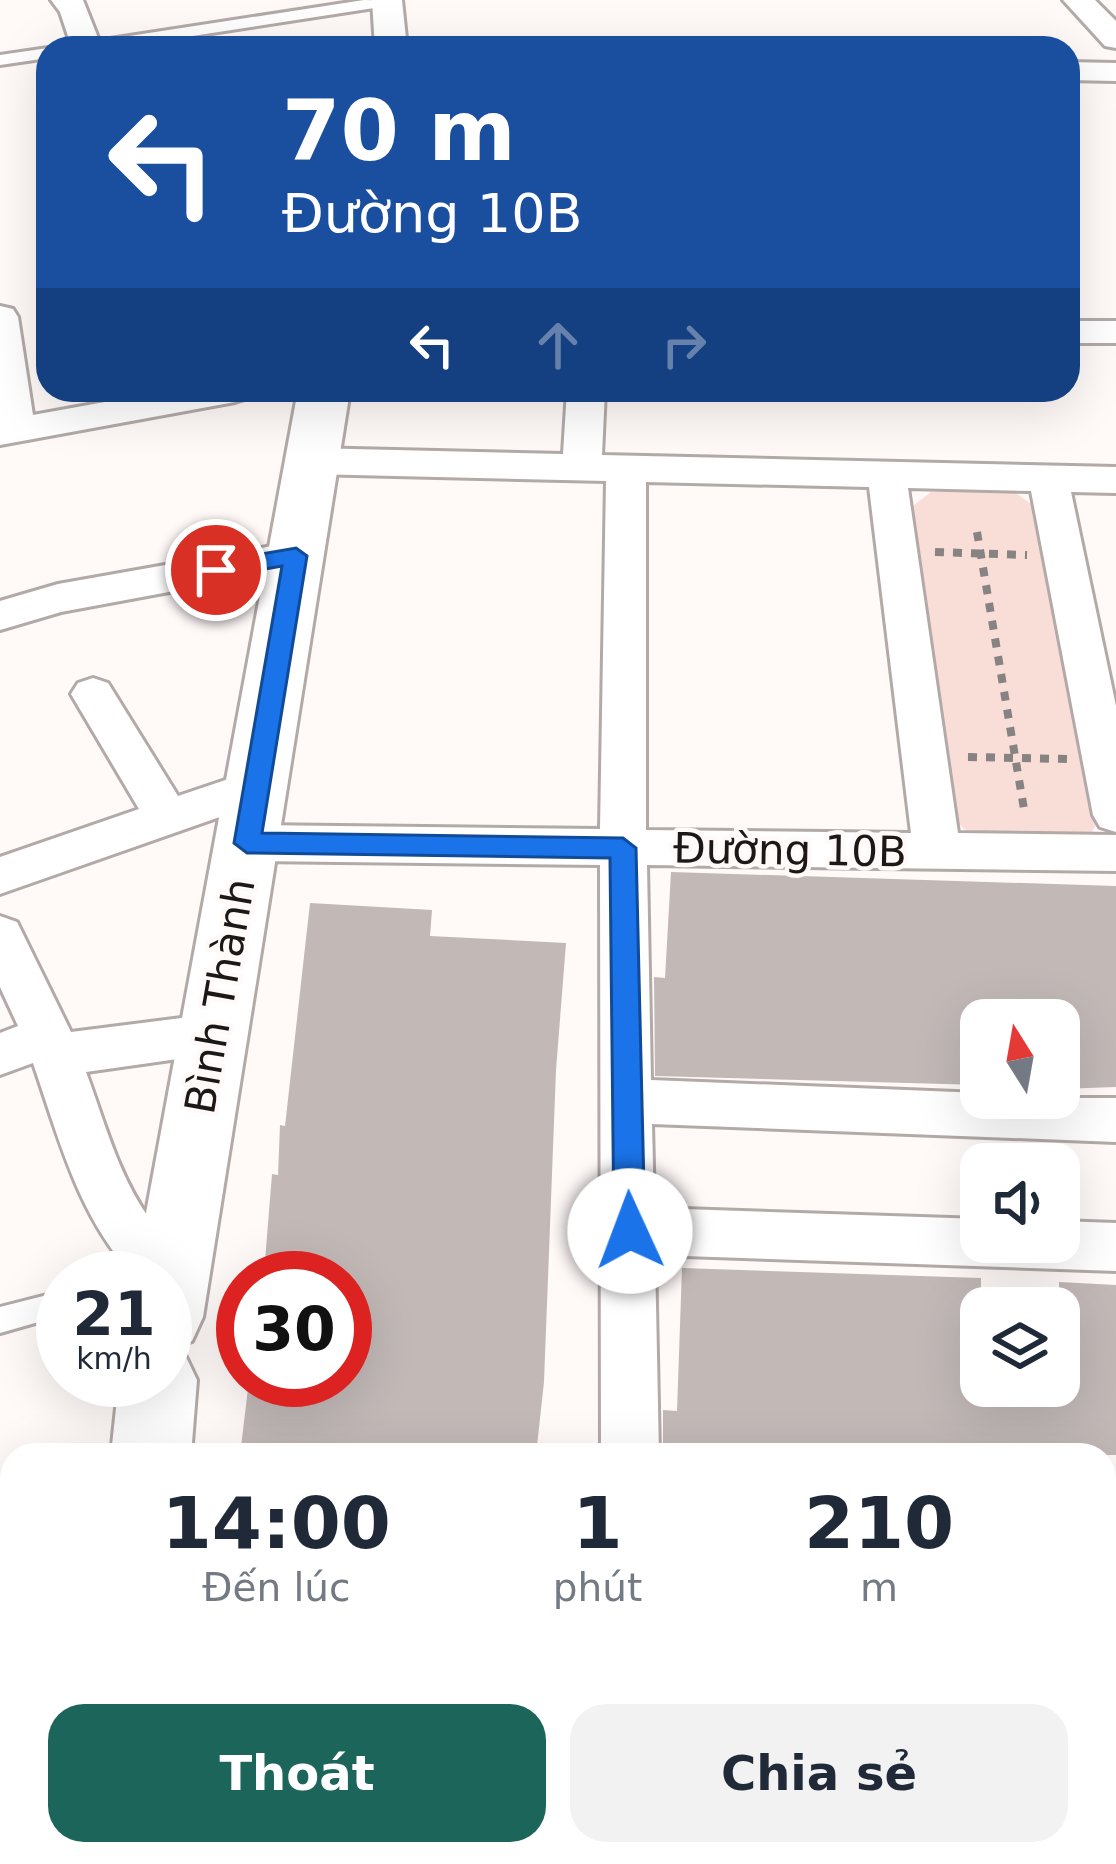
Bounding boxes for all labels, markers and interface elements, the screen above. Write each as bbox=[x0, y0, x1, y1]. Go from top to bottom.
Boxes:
text: 70 m bbox=[282, 82, 516, 180]
icon: left bbox=[84, 84, 240, 240]
text: Đường 10B bbox=[282, 182, 583, 245]
icon: left bbox=[399, 312, 465, 378]
icon: ahead bbox=[525, 312, 591, 378]
icon: right bbox=[651, 312, 717, 378]
pin bbox=[165, 519, 267, 621]
icon: arrive bbox=[183, 537, 249, 603]
street label: Đường 10B bbox=[673, 823, 907, 877]
street label: Bình Thành bbox=[175, 874, 265, 1118]
north arrow bbox=[960, 999, 1080, 1119]
map controls bbox=[960, 999, 1080, 1407]
button: sound bbox=[960, 1143, 1080, 1263]
position arrow bbox=[567, 1168, 693, 1294]
speed limit sign: 30 bbox=[216, 1251, 372, 1407]
text: 21 bbox=[72, 1279, 156, 1349]
button: layers bbox=[960, 1287, 1080, 1407]
text: km/h bbox=[76, 1341, 152, 1376]
text: 14:00 bbox=[162, 1481, 391, 1565]
text: 1 bbox=[572, 1481, 622, 1565]
text: 210 bbox=[804, 1481, 954, 1565]
text: Đến lúc bbox=[202, 1565, 351, 1610]
text: phút bbox=[553, 1565, 642, 1610]
text: m bbox=[860, 1565, 898, 1610]
button: Thoát bbox=[48, 1704, 546, 1842]
button: Chia sẻ bbox=[570, 1704, 1068, 1842]

